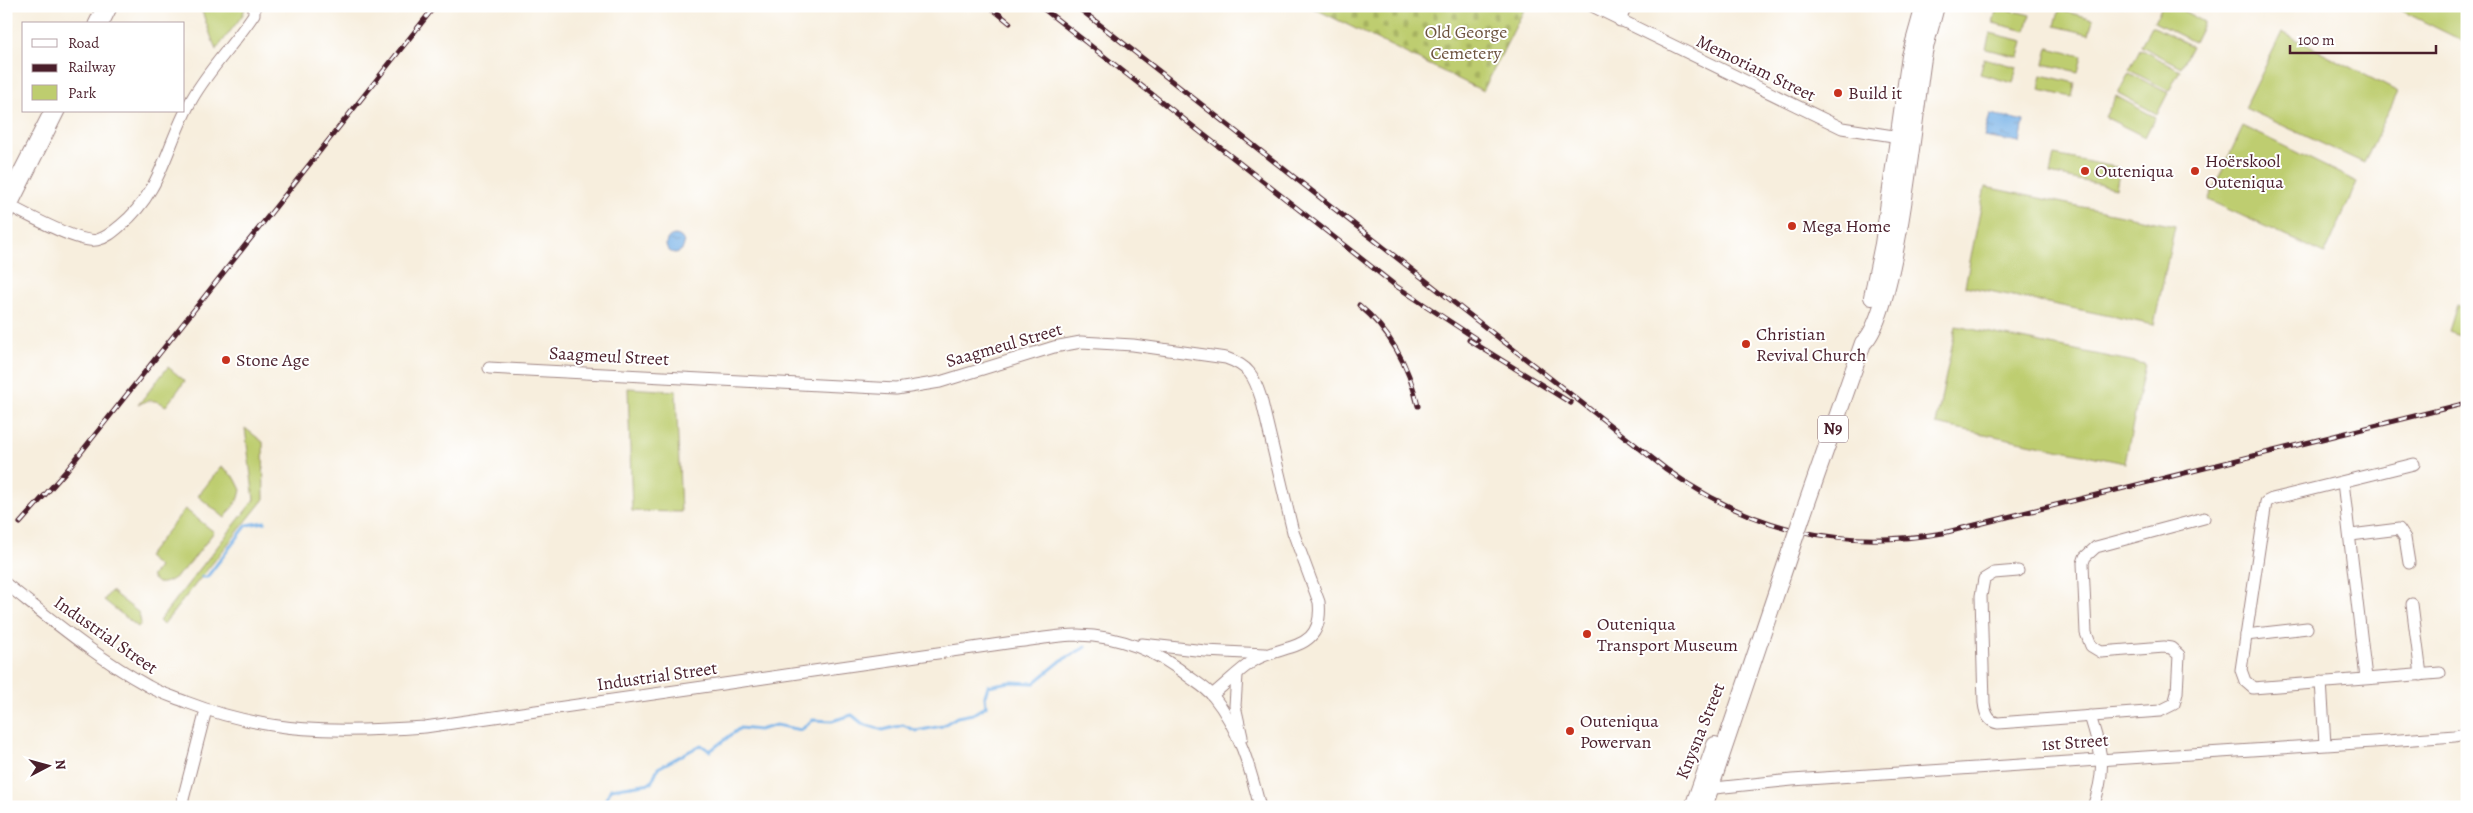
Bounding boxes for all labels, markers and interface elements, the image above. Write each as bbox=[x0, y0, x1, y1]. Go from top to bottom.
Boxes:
park label: Old George Cemetery bbox=[1425, 20, 1507, 65]
legend bbox=[22, 22, 185, 112]
scale bar bbox=[2290, 22, 2437, 54]
street label: Memoriam Street bbox=[1692, 29, 1820, 107]
text: 100 m bbox=[2298, 30, 2335, 50]
text: Road bbox=[68, 33, 100, 53]
text: Railway bbox=[68, 57, 116, 77]
place label: Build it bbox=[1848, 81, 1902, 105]
text: Park bbox=[68, 83, 97, 103]
marker: Build it bbox=[1832, 87, 1844, 99]
place label: Hoërskool Outeniqua bbox=[2205, 149, 2284, 194]
place label: Outeniqua bbox=[2095, 159, 2174, 183]
marker: Outeniqua bbox=[2079, 165, 2091, 177]
marker: Hoërskool Outeniqua bbox=[2189, 165, 2201, 177]
place label: Mega Home bbox=[1802, 214, 1891, 238]
marker: Mega Home bbox=[1786, 220, 1798, 232]
street label: Saagmeul Street bbox=[943, 317, 1065, 373]
place label: Christian Revival Church bbox=[1756, 322, 1867, 367]
marker: Christian Revival Church bbox=[1740, 338, 1752, 350]
street label: Saagmeul Street bbox=[548, 341, 670, 371]
place label: Stone Age bbox=[236, 348, 310, 372]
marker: Stone Age bbox=[220, 354, 232, 366]
road number: N9 bbox=[1818, 416, 1848, 442]
street label: Industrial Street bbox=[49, 590, 163, 680]
place label: Outeniqua Transport Museum bbox=[1597, 612, 1738, 657]
marker: Outeniqua Transport Museum bbox=[1581, 628, 1593, 640]
street label: Industrial Street bbox=[595, 656, 719, 696]
street label: Knysna Street bbox=[1670, 679, 1730, 783]
place label: Outeniqua Powervan bbox=[1580, 709, 1659, 754]
marker: Outeniqua Powervan bbox=[1564, 725, 1576, 737]
street label: 1st Street bbox=[2041, 728, 2109, 756]
north arrow bbox=[22, 740, 72, 790]
text: N bbox=[50, 759, 70, 771]

